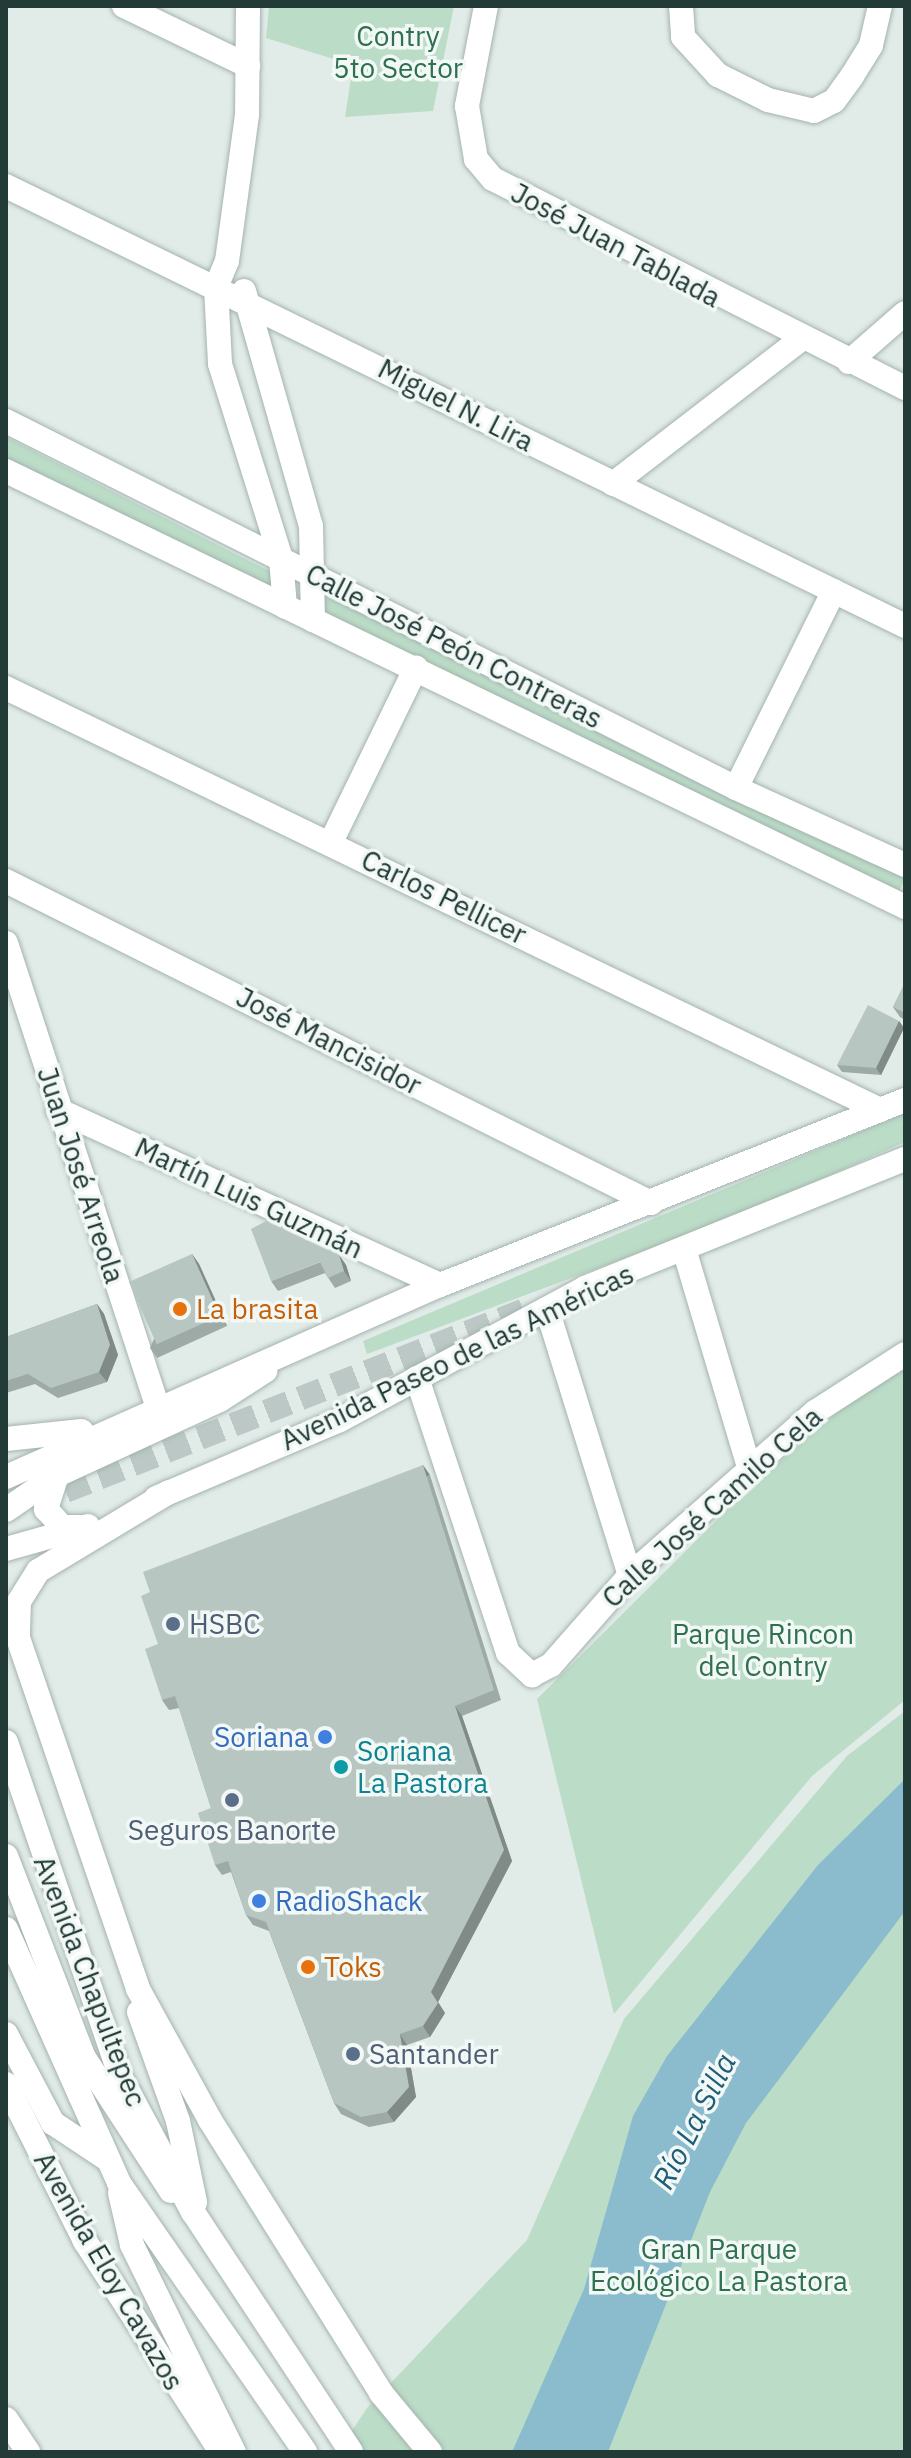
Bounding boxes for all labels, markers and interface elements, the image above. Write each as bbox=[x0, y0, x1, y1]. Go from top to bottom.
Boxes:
park label: Contry 5to Sector bbox=[333, 19, 463, 85]
street label: José Juan Tablada bbox=[506, 176, 726, 314]
street label: Miguel N. Lira bbox=[373, 351, 539, 459]
street label: Calle José Peón Contreras bbox=[300, 557, 608, 735]
street label: Carlos Pellicer bbox=[356, 843, 532, 951]
street label: José Mancisidor bbox=[231, 980, 427, 1102]
street label: Juan José Arreola bbox=[30, 1063, 132, 1287]
street label: Martín Luis Guzmán bbox=[130, 1130, 368, 1266]
street label: Avenida Paseo de las Américas bbox=[275, 1257, 639, 1457]
place label: La brasita bbox=[196, 1292, 318, 1326]
marker: La brasita bbox=[171, 1300, 189, 1318]
street label: Calle José Camilo Cela bbox=[595, 1399, 829, 1615]
place label: HSBC bbox=[189, 1607, 261, 1641]
marker: HSBC bbox=[164, 1615, 182, 1633]
park label: Parque Rincon del Contry bbox=[672, 1617, 854, 1683]
place label: Soriana bbox=[214, 1720, 309, 1754]
marker: Soriana bbox=[316, 1728, 334, 1746]
place label: Soriana La Pastora bbox=[357, 1734, 488, 1800]
marker: Soriana La Pastora bbox=[332, 1758, 350, 1776]
marker: Seguros Banorte bbox=[223, 1791, 241, 1809]
place label: Seguros Banorte bbox=[128, 1813, 336, 1847]
street label: Avenida Chapultepec bbox=[27, 1851, 153, 2111]
place label: RadioShack bbox=[275, 1884, 422, 1918]
marker: RadioShack bbox=[250, 1892, 268, 1910]
place label: Toks bbox=[324, 1950, 382, 1984]
marker: Toks bbox=[299, 1958, 317, 1976]
place label: Santander bbox=[369, 2037, 499, 2071]
marker: Santander bbox=[344, 2045, 362, 2063]
water label: Río La Silla bbox=[645, 2047, 743, 2195]
street label: Avenida Eloy Cavazos bbox=[27, 2146, 191, 2396]
park label: Gran Parque Ecológico La Pastora bbox=[590, 2232, 848, 2298]

